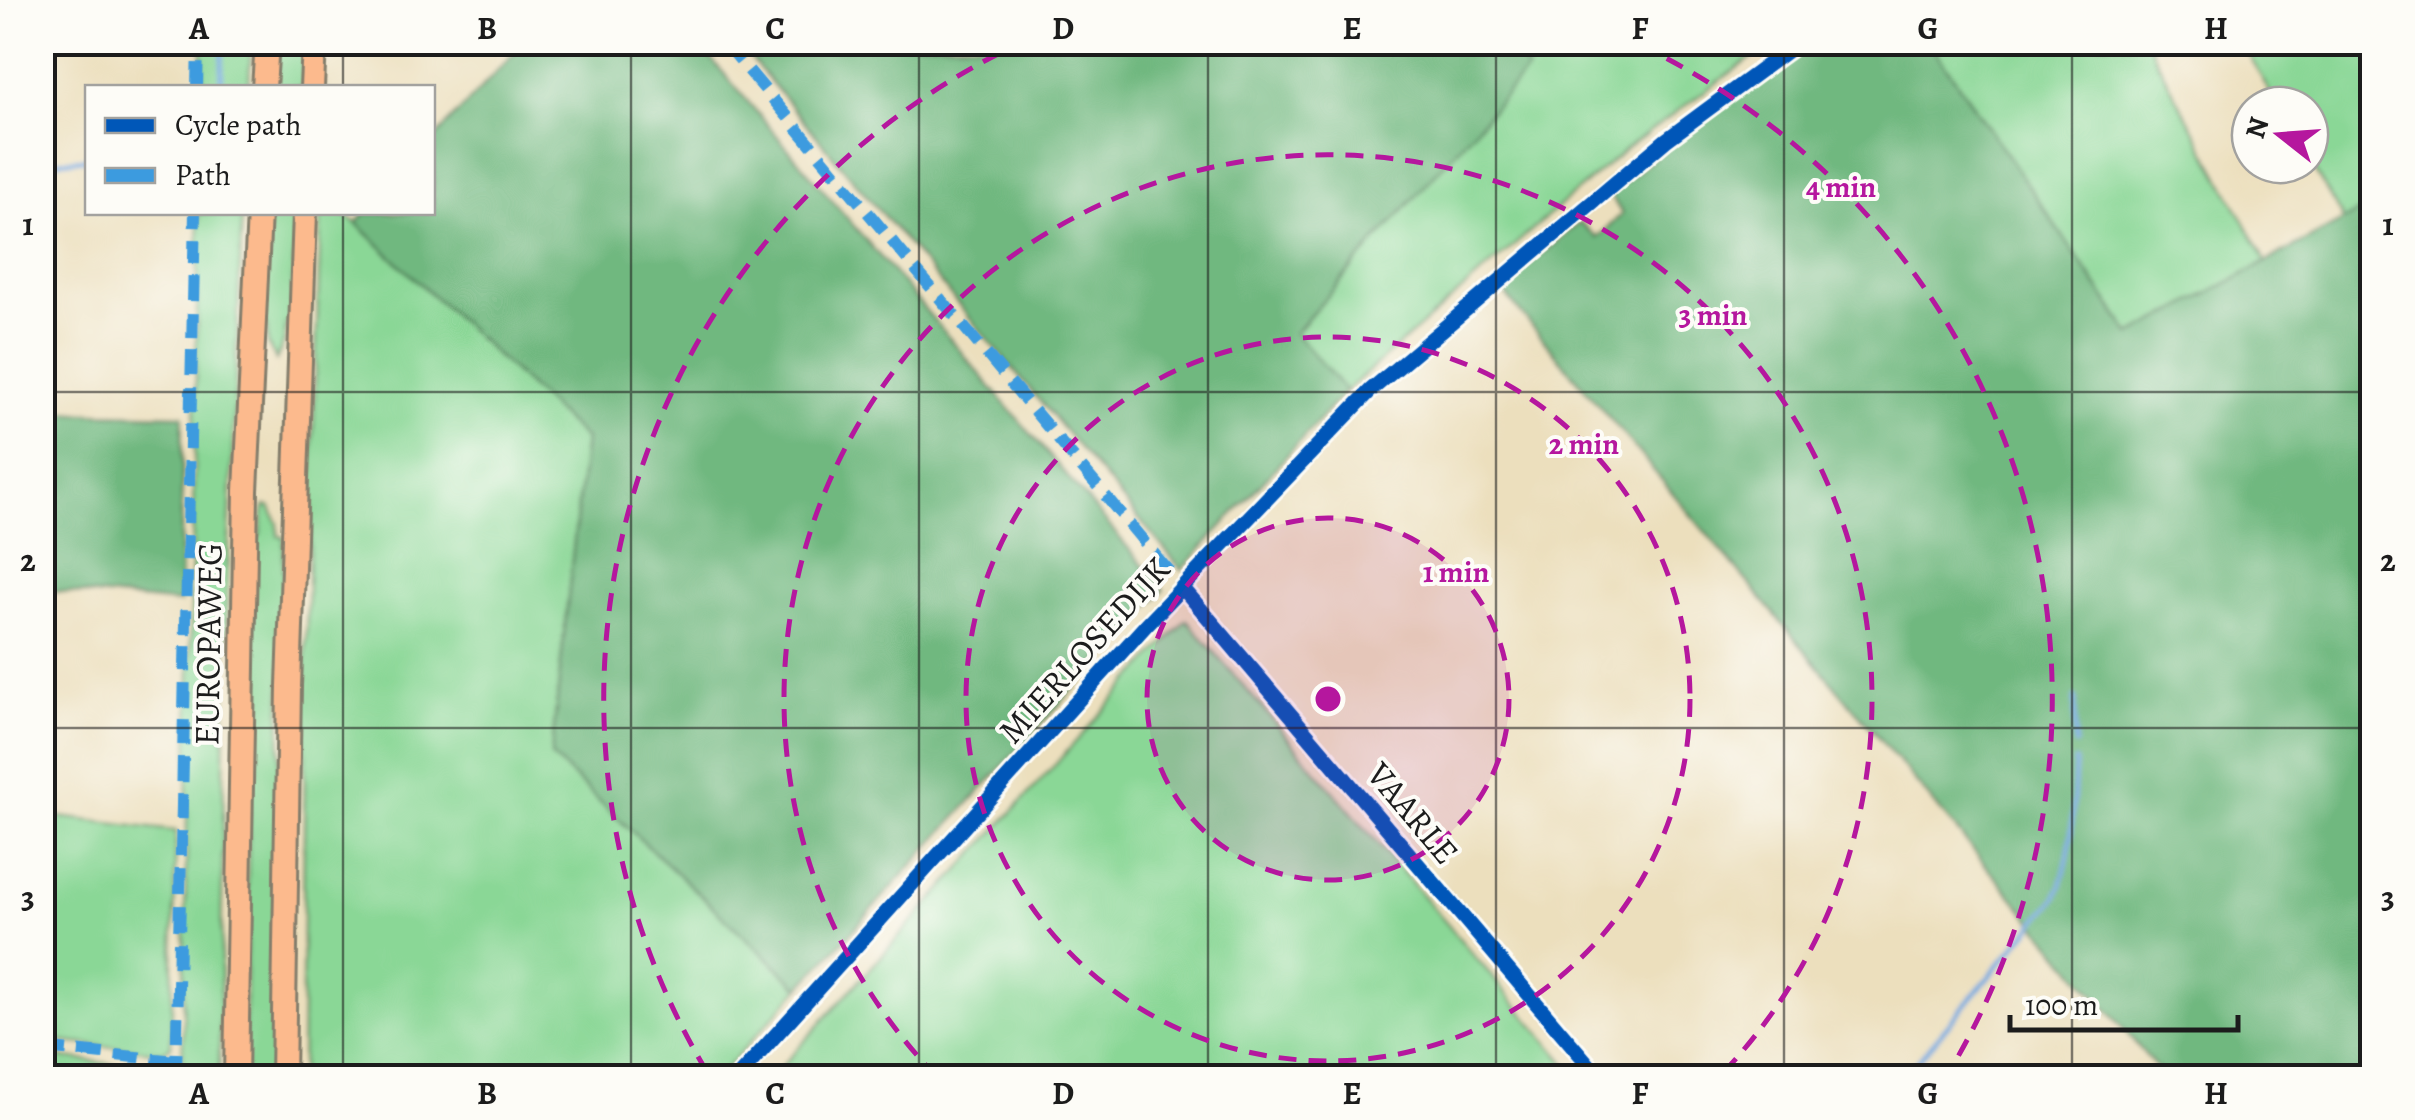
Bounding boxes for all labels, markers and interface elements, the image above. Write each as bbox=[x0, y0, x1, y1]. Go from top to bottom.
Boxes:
text: A bbox=[188, 6, 210, 50]
text: B bbox=[477, 6, 497, 50]
text: C bbox=[765, 6, 785, 50]
text: D bbox=[1052, 6, 1074, 50]
text: E bbox=[1342, 6, 1362, 50]
text: F bbox=[1632, 6, 1649, 50]
text: G bbox=[1918, 6, 1938, 50]
text: H bbox=[2204, 6, 2228, 50]
legend bbox=[85, 85, 435, 215]
north arrow bbox=[2230, 85, 2330, 185]
text: Cycle path bbox=[175, 105, 302, 145]
text: N bbox=[2236, 113, 2278, 143]
text: Path bbox=[175, 155, 231, 195]
text: 4 min bbox=[1806, 167, 1876, 207]
text: 1 bbox=[22, 202, 34, 246]
text: 1 bbox=[2382, 202, 2394, 246]
text: 3 min bbox=[1679, 295, 1748, 335]
text: 2 min bbox=[1549, 424, 1619, 464]
text: 2 bbox=[20, 538, 36, 582]
text: 2 bbox=[2380, 538, 2396, 582]
street label: EUROPAWEG bbox=[182, 542, 234, 746]
street label: MIERLOSEDIJK bbox=[987, 546, 1181, 754]
text: 1 min bbox=[1423, 552, 1489, 592]
centre of rings bbox=[1310, 681, 1346, 717]
street label: VAARLE bbox=[1355, 751, 1470, 874]
text: 3 bbox=[21, 875, 35, 919]
text: 3 bbox=[2381, 875, 2395, 919]
scale bar bbox=[2010, 970, 2238, 1032]
text: 100 m bbox=[2025, 985, 2098, 1025]
text: A bbox=[188, 1071, 210, 1115]
text: B bbox=[477, 1071, 497, 1115]
text: C bbox=[765, 1071, 785, 1115]
text: D bbox=[1052, 1071, 1074, 1115]
text: E bbox=[1342, 1071, 1362, 1115]
text: F bbox=[1632, 1071, 1649, 1115]
text: G bbox=[1918, 1071, 1938, 1115]
text: H bbox=[2204, 1071, 2228, 1115]

